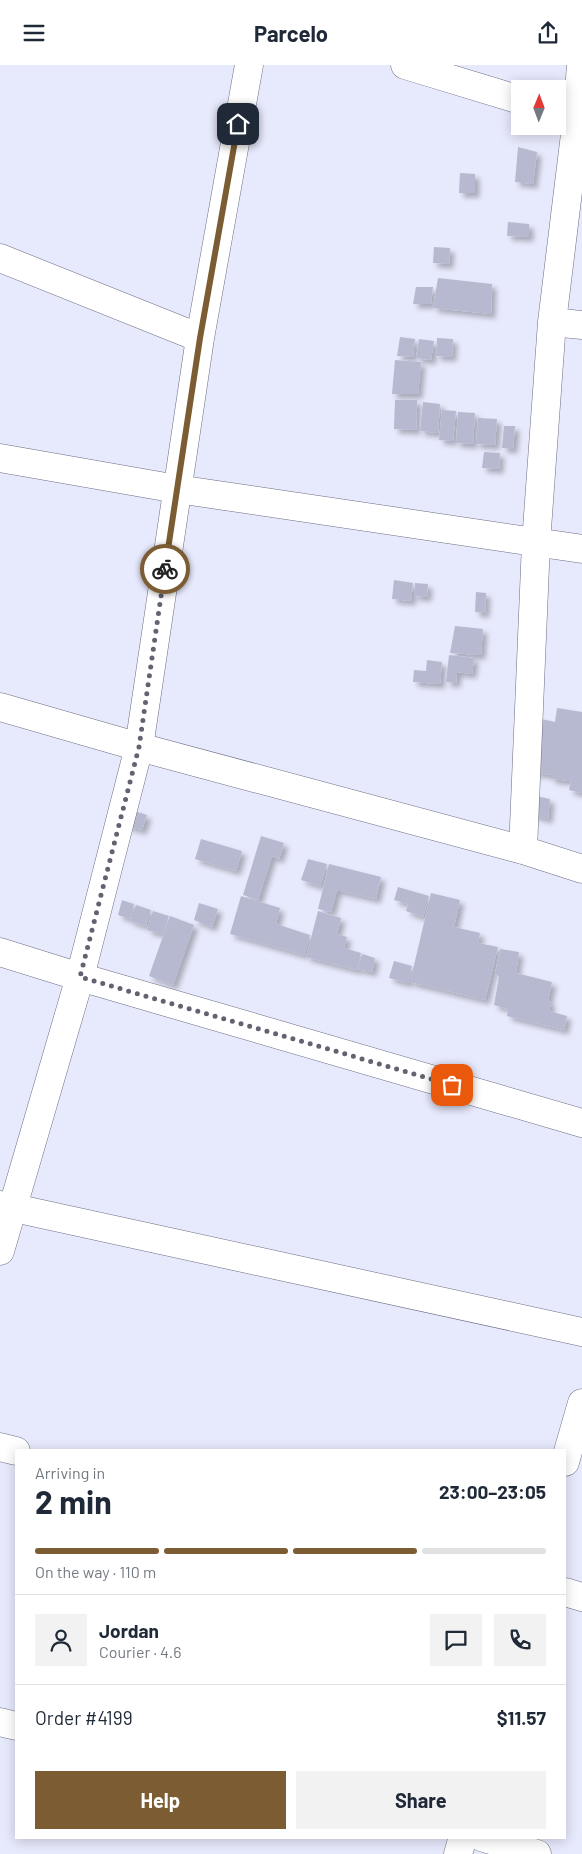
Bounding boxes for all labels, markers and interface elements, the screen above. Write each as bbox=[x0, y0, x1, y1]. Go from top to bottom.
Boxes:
icon: menu bbox=[20, 19, 48, 47]
icon: share bbox=[534, 19, 562, 47]
text: Parcelo bbox=[254, 20, 328, 46]
north arrow bbox=[511, 80, 566, 135]
map controls bbox=[511, 80, 566, 135]
pin bbox=[217, 103, 259, 145]
icon: home bbox=[224, 110, 252, 138]
courier bbox=[140, 544, 190, 594]
icon: bike bbox=[151, 555, 179, 583]
pin bbox=[431, 1064, 473, 1106]
icon: bag bbox=[438, 1071, 466, 1099]
text: Arriving in bbox=[35, 1463, 105, 1482]
text: 23:00–23:05 bbox=[439, 1480, 546, 1503]
text: 2 min bbox=[35, 1482, 112, 1520]
text: On the way · 110 m bbox=[35, 1562, 156, 1581]
button: person bbox=[35, 1614, 87, 1666]
button: chat bbox=[430, 1614, 482, 1666]
button: phone bbox=[494, 1614, 546, 1666]
text: Jordan bbox=[99, 1619, 159, 1642]
text: Courier · 4.6 bbox=[99, 1642, 182, 1661]
text: Order #4199 bbox=[35, 1706, 133, 1729]
text: $11.57 bbox=[497, 1706, 546, 1729]
button: Help bbox=[35, 1771, 286, 1829]
button: Share bbox=[296, 1771, 546, 1829]

